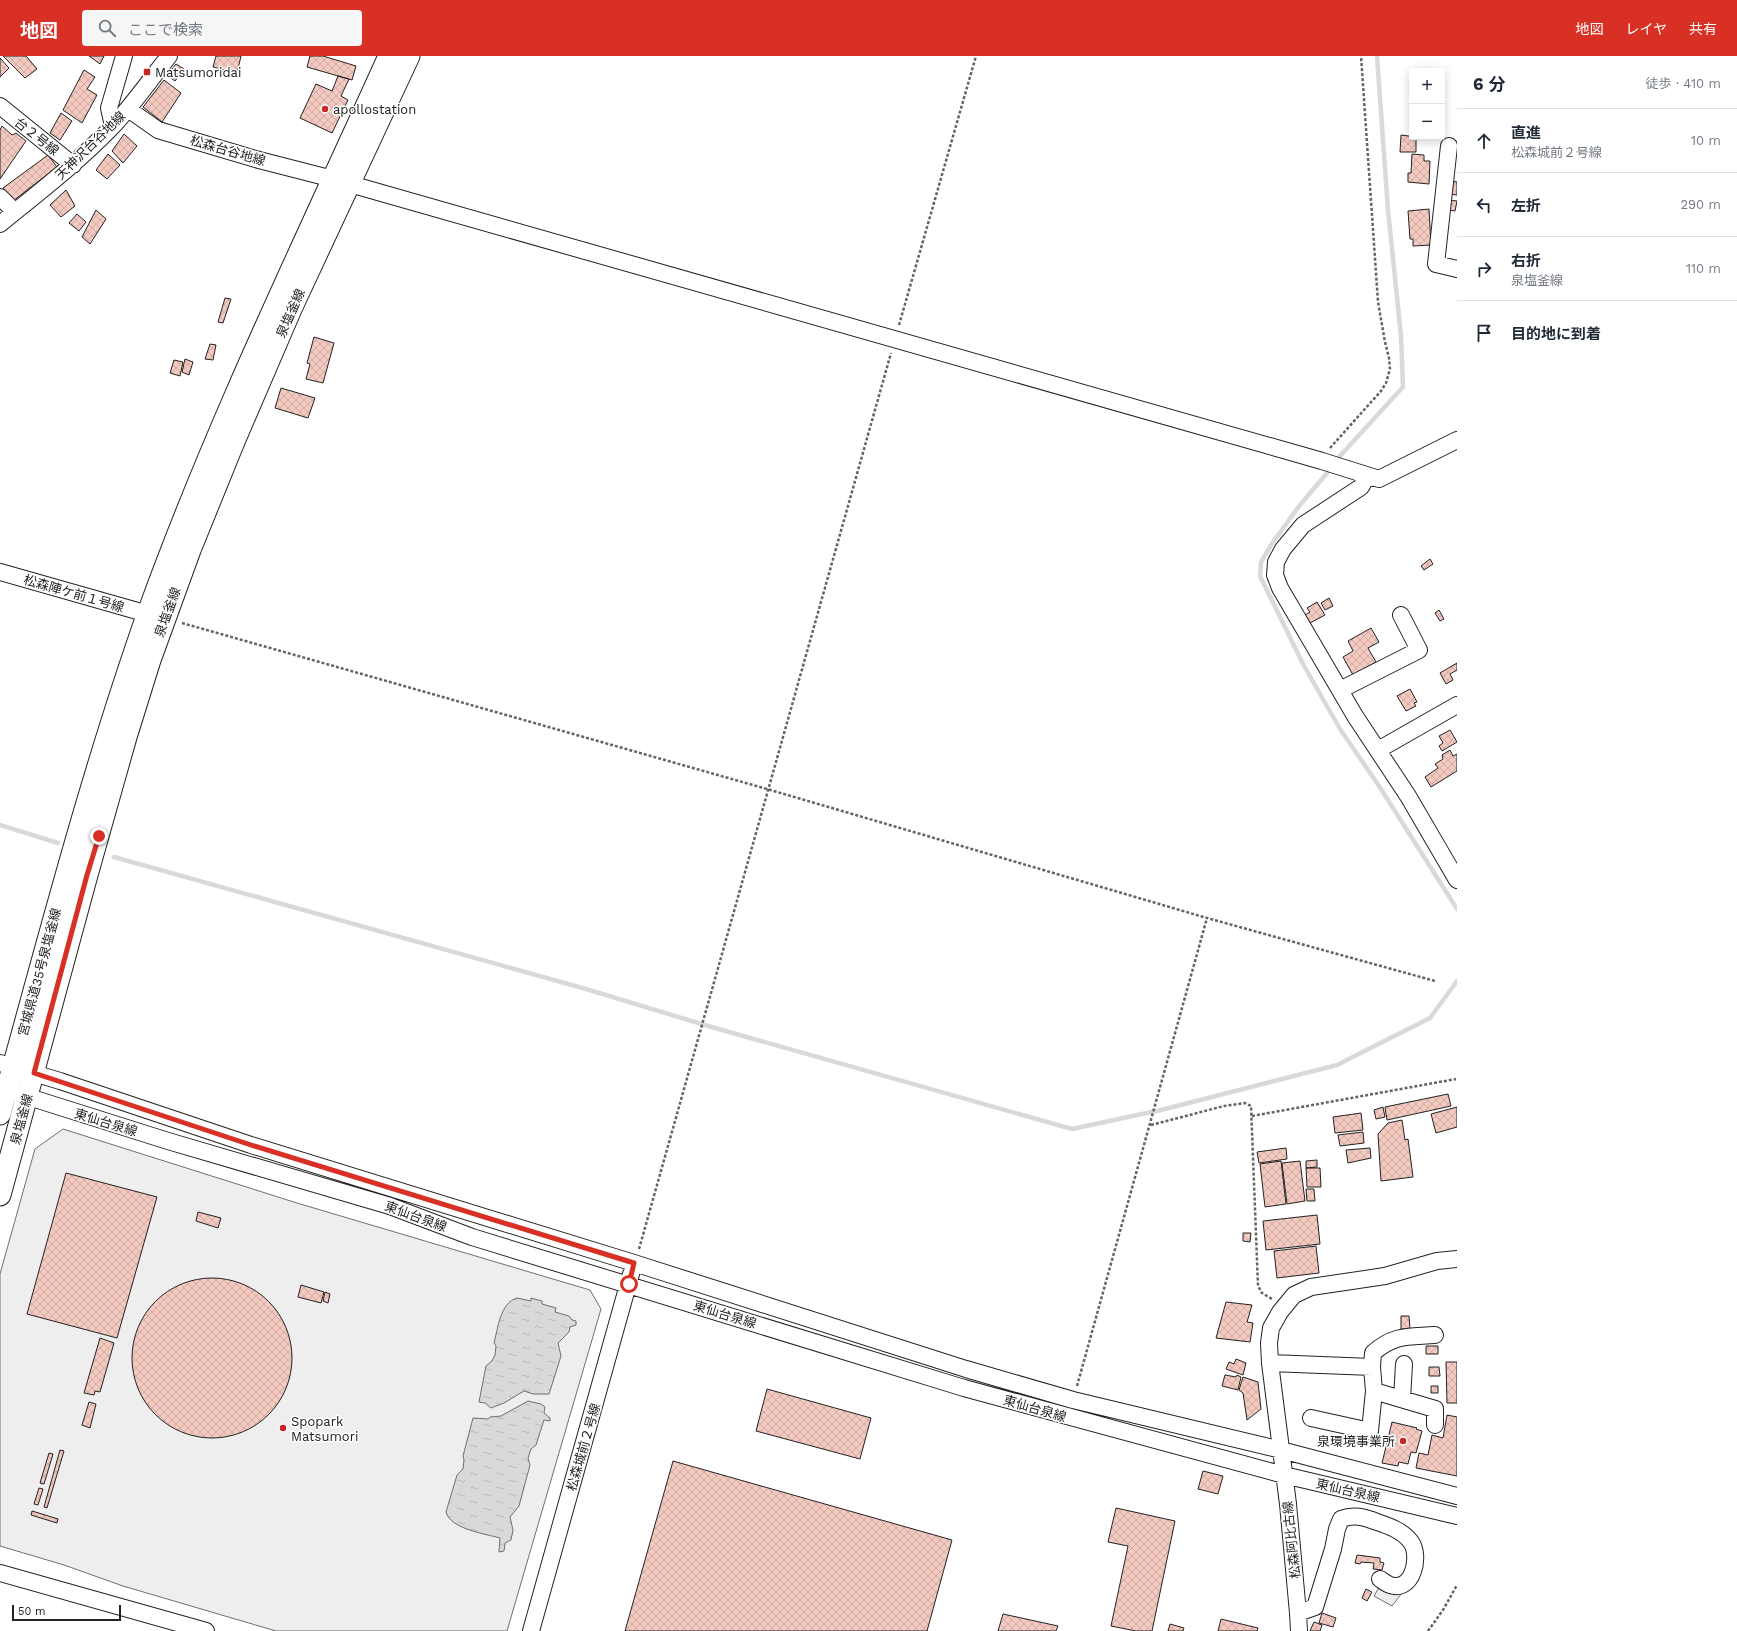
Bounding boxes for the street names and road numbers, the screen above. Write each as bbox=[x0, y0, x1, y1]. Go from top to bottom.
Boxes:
street label: 天神沢台谷地線 bbox=[52, 108, 128, 182]
street label: 台２号線 bbox=[12, 114, 62, 158]
street label: 松森台谷地線 bbox=[188, 133, 267, 168]
street label: 泉塩釜線 bbox=[273, 286, 308, 340]
street label: 松森陣ケ前１号線 bbox=[22, 572, 126, 615]
street label: 泉塩釜線 bbox=[152, 585, 183, 639]
street label: 宮城県道35号泉塩釜線 bbox=[15, 906, 64, 1038]
street label: 泉塩釜線 bbox=[8, 1092, 35, 1146]
street label: 東仙台泉線 bbox=[73, 1106, 139, 1139]
street label: 東仙台泉線 bbox=[383, 1198, 449, 1235]
street label: 東仙台泉線 bbox=[692, 1298, 758, 1331]
street label: 東仙台泉線 bbox=[1002, 1392, 1068, 1425]
street label: 松森城前２号線 bbox=[564, 1401, 603, 1493]
street label: 東仙台泉線 bbox=[1315, 1476, 1381, 1505]
street label: 松森阿比古線 bbox=[1280, 1500, 1303, 1580]

